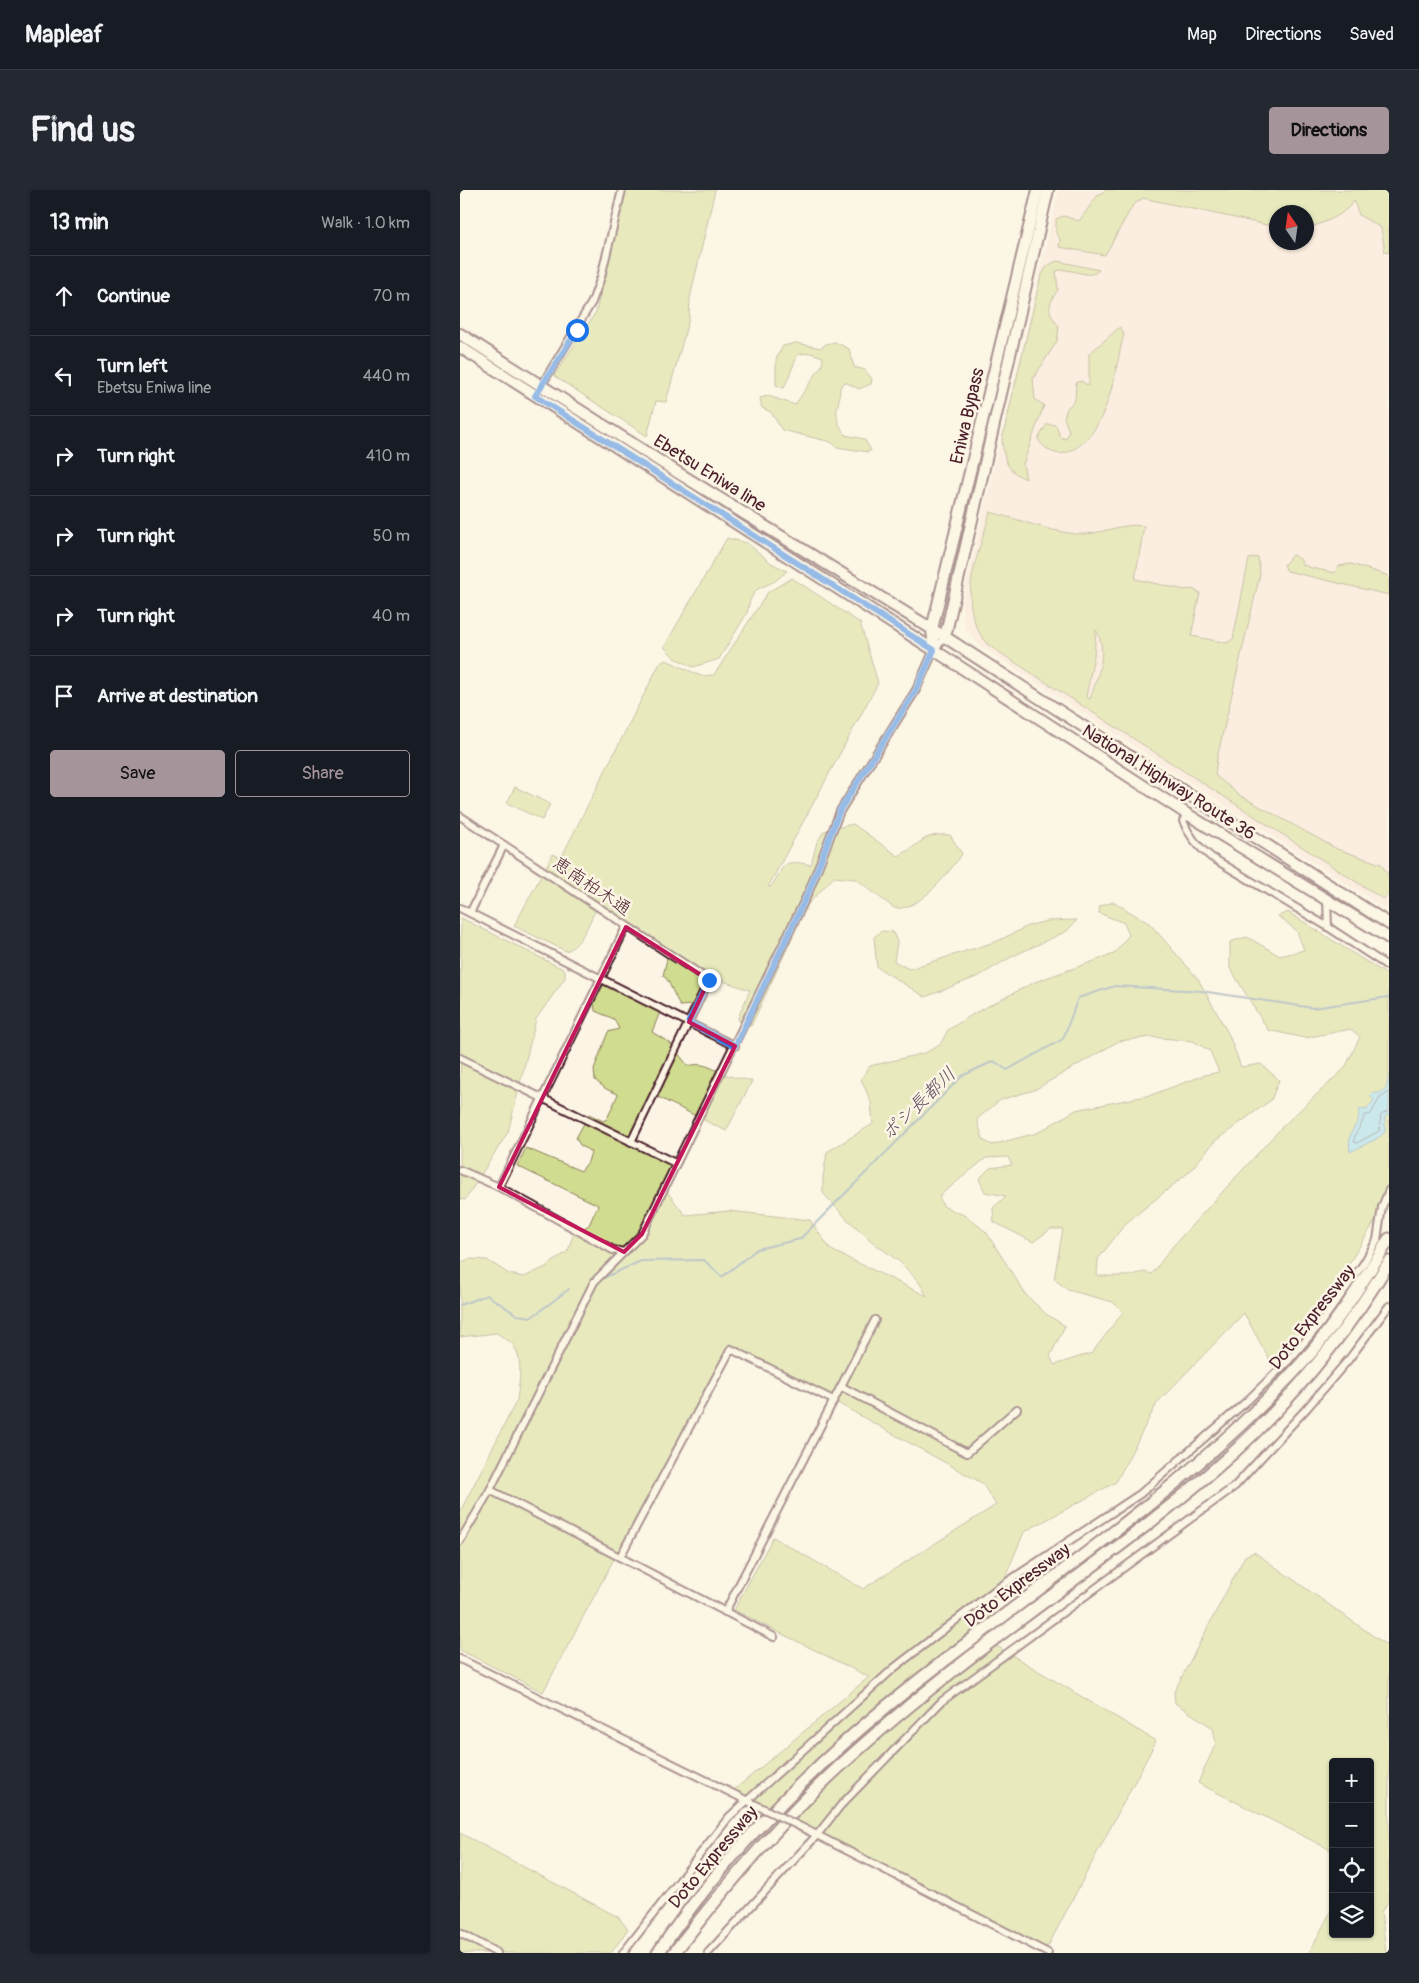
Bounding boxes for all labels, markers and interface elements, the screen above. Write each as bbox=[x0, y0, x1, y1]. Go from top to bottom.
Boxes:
text: Mapleaf bbox=[25, 20, 103, 49]
text: Map bbox=[1187, 23, 1217, 46]
text: Directions bbox=[1245, 23, 1321, 46]
text: Saved bbox=[1349, 23, 1394, 46]
button: Directions bbox=[1269, 107, 1389, 154]
text: Find us bbox=[30, 108, 135, 152]
north arrow bbox=[1269, 205, 1314, 250]
text: 13 min bbox=[50, 209, 109, 236]
text: Walk · 1.0 km bbox=[321, 213, 410, 233]
icon: ahead bbox=[50, 282, 78, 310]
text: Continue bbox=[97, 284, 170, 308]
text: 70 m bbox=[373, 286, 410, 306]
route start bbox=[566, 319, 589, 342]
text: Turn left bbox=[97, 354, 167, 378]
icon: left bbox=[50, 362, 78, 390]
text: 440 m bbox=[363, 366, 410, 386]
street label: Eniwa Bypass bbox=[945, 366, 990, 466]
text: Ebetsu Eniwa line bbox=[97, 378, 211, 398]
street label: Ebetsu Eniwa line bbox=[649, 430, 770, 517]
icon: right bbox=[50, 442, 78, 470]
text: Turn right bbox=[97, 444, 175, 468]
text: 410 m bbox=[366, 446, 410, 466]
icon: right bbox=[50, 522, 78, 550]
text: Turn right bbox=[97, 524, 175, 548]
text: 50 m bbox=[373, 526, 410, 546]
icon: right bbox=[50, 602, 78, 630]
text: Turn right bbox=[97, 604, 175, 628]
text: 40 m bbox=[372, 606, 410, 626]
icon: arrive bbox=[50, 682, 78, 710]
text: Arrive at destination bbox=[97, 684, 258, 708]
street label: National Highway Route 36 bbox=[1078, 719, 1260, 845]
button: Save bbox=[50, 750, 225, 797]
button: Share bbox=[235, 750, 410, 797]
street label: 恵南柏木通 bbox=[548, 852, 635, 921]
route end bbox=[698, 969, 721, 992]
water label: ポシ長都川 bbox=[876, 1062, 961, 1145]
street label: Doto Expressway bbox=[1264, 1260, 1361, 1374]
street label: Doto Expressway bbox=[960, 1538, 1075, 1633]
map controls bbox=[1329, 1758, 1374, 1938]
button: + bbox=[1329, 1758, 1374, 1803]
street label: Doto Expressway bbox=[664, 1801, 763, 1913]
button: − bbox=[1329, 1803, 1374, 1848]
button: locate bbox=[1329, 1848, 1374, 1893]
button: layers bbox=[1329, 1893, 1374, 1938]

